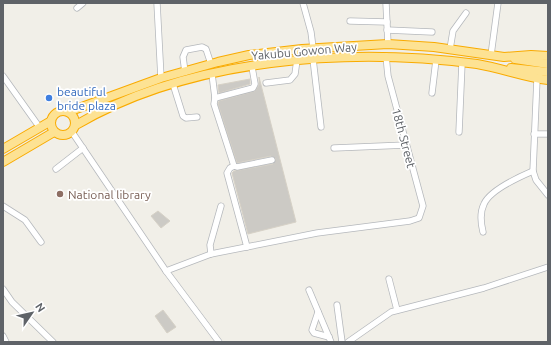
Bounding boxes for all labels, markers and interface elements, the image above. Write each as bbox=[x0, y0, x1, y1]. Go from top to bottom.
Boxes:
street label: Yakubu Gowon Way bbox=[251, 40, 358, 62]
place label: beautiful bride plaza bbox=[57, 85, 116, 112]
marker: beautiful bride plaza bbox=[44, 93, 54, 103]
street label: 18th Street bbox=[390, 107, 418, 170]
place label: National library bbox=[68, 188, 151, 201]
marker: National library bbox=[55, 189, 65, 199]
north arrow bbox=[12, 293, 52, 333]
text: N bbox=[33, 301, 48, 314]

